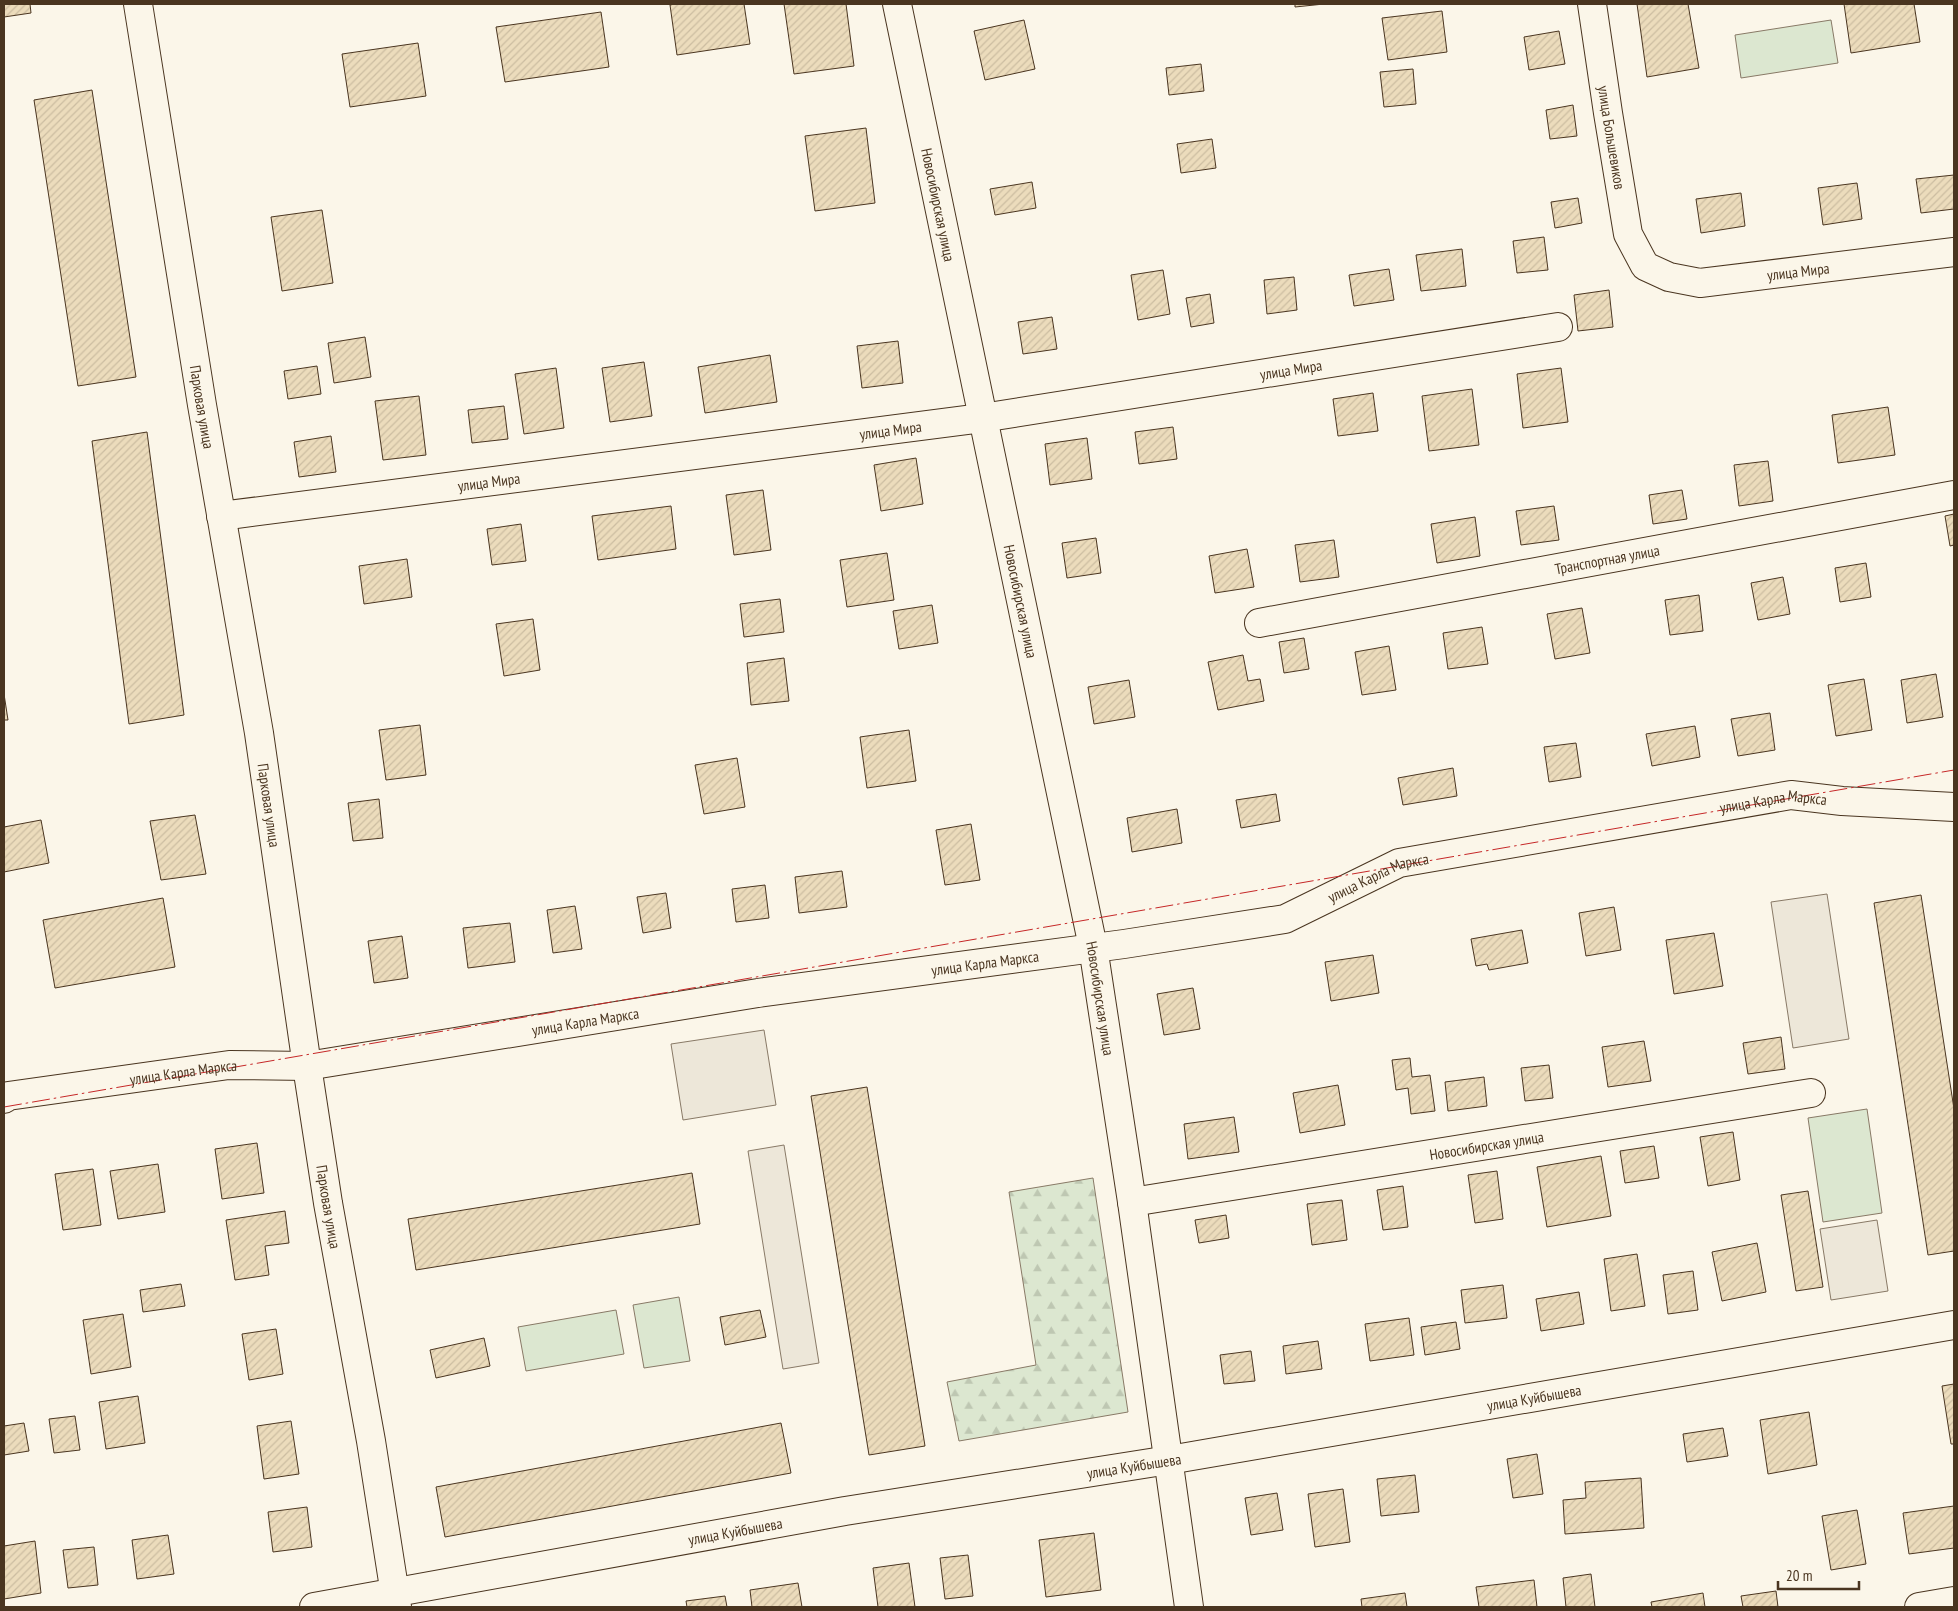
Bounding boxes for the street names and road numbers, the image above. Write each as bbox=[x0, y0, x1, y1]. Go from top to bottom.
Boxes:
street label: улица Большевиков bbox=[1595, 84, 1630, 191]
street label: Новосибирская улица bbox=[918, 146, 960, 263]
street label: улица Мира bbox=[1766, 258, 1831, 284]
street label: улица Мира bbox=[1258, 355, 1323, 383]
street label: Парковая улица bbox=[186, 364, 219, 450]
street label: улица Мира bbox=[858, 416, 923, 443]
street label: улица Мира bbox=[456, 468, 521, 495]
street label: Транспортная улица bbox=[1553, 540, 1661, 578]
street label: Новосибирская улица bbox=[1000, 543, 1042, 660]
street label: Парковая улица bbox=[254, 762, 285, 848]
street label: улица Карла Маркса bbox=[1718, 785, 1828, 817]
street label: улица Карла Маркса bbox=[1324, 849, 1430, 906]
street label: Новосибирская улица bbox=[1082, 939, 1119, 1057]
street label: улица Карла Маркса bbox=[930, 946, 1040, 979]
street label: улица Карла Маркса bbox=[530, 1003, 640, 1039]
street label: улица Карла Маркса bbox=[128, 1055, 237, 1088]
street label: Новосибирская улица bbox=[1428, 1127, 1545, 1164]
street label: Парковая улица bbox=[313, 1164, 346, 1250]
street label: улица Куйбышева bbox=[1485, 1380, 1583, 1415]
street label: улица Куйбышева bbox=[1085, 1449, 1182, 1482]
street label: улица Куйбышева bbox=[687, 1513, 784, 1549]

